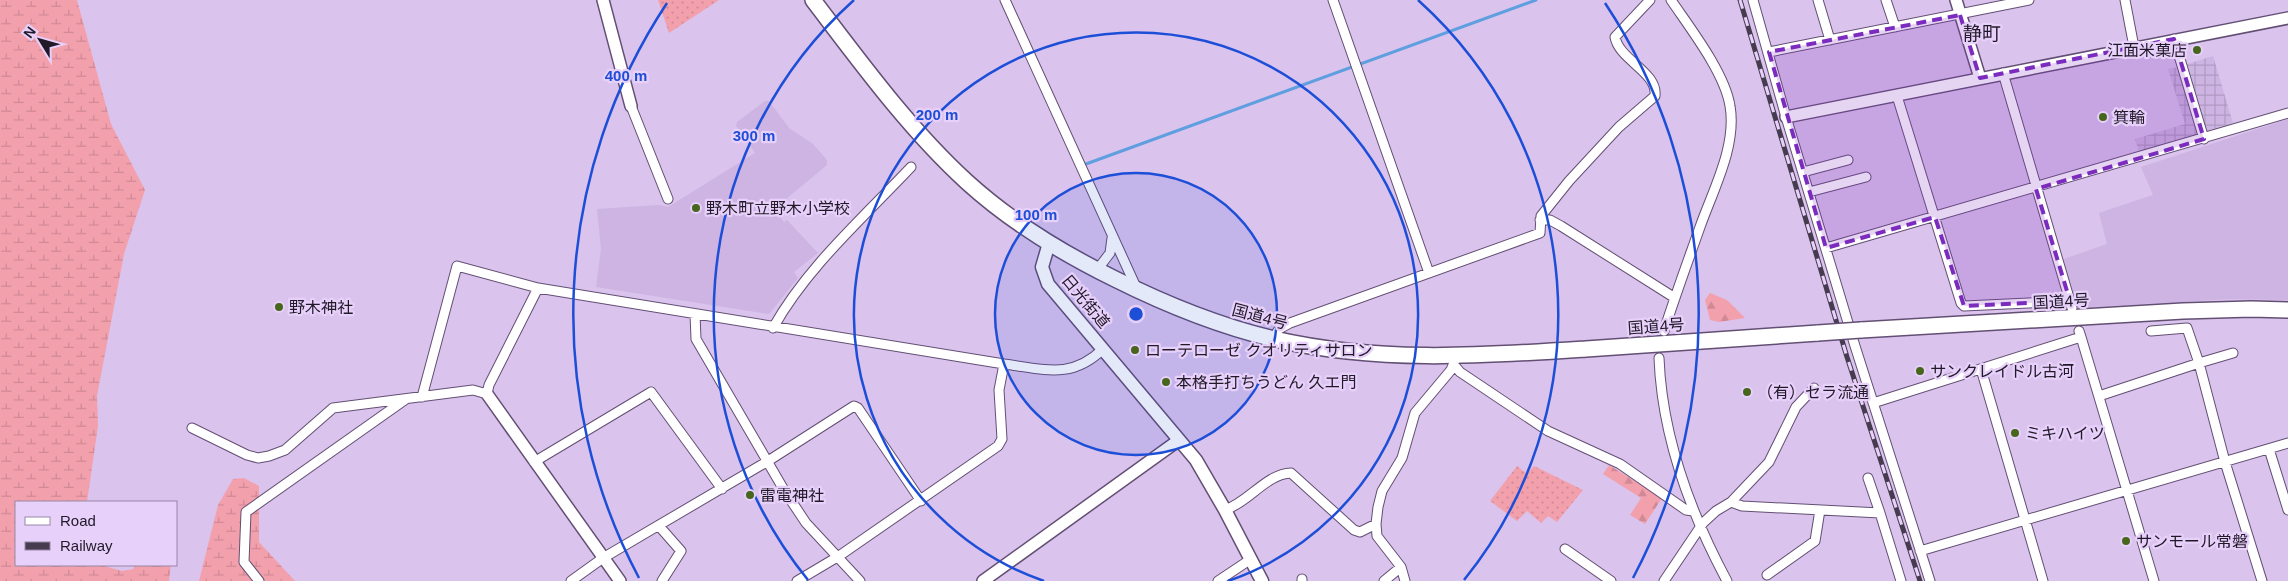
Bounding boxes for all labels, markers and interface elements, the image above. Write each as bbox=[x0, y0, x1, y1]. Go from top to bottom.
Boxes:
north arrow bbox=[15, 15, 65, 65]
text: N bbox=[20, 23, 39, 41]
district label: 静町 bbox=[1963, 23, 2001, 44]
place label: 江面米菓店 bbox=[2107, 42, 2187, 59]
marker: 江面米菓店 bbox=[2191, 44, 2203, 56]
text: 400 m bbox=[605, 67, 647, 84]
text: 200 m bbox=[916, 106, 958, 123]
place label: 箕輪 bbox=[2113, 109, 2145, 126]
marker: 箕輪 bbox=[2097, 111, 2109, 123]
text: 300 m bbox=[733, 127, 775, 144]
place label: 野木町立野木小学校 bbox=[706, 200, 850, 217]
marker: 野木町立野木小学校 bbox=[690, 202, 702, 214]
text: 100 m bbox=[1015, 206, 1057, 223]
street label: 日光街道 bbox=[1059, 271, 1113, 331]
street label: 国道4号 bbox=[2032, 292, 2090, 311]
place label: 野木神社 bbox=[289, 299, 353, 316]
marker: 野木神社 bbox=[273, 301, 285, 313]
street label: 国道4号 bbox=[1230, 301, 1290, 332]
centre of rings bbox=[1127, 305, 1145, 323]
street label: 国道4号 bbox=[1627, 316, 1685, 337]
place label: ローテローゼ クオリティサロン bbox=[1145, 342, 1373, 359]
marker: ローテローゼ クオリティサロン bbox=[1129, 344, 1141, 356]
place label: サンクレイドル古河 bbox=[1930, 363, 2074, 380]
marker: サンクレイドル古河 bbox=[1914, 365, 1926, 377]
place label: 本格手打ちうどん 久エ門 bbox=[1176, 374, 1356, 391]
marker: 本格手打ちうどん 久エ門 bbox=[1160, 376, 1172, 388]
place label: （有）セラ流通 bbox=[1757, 384, 1869, 401]
marker: （有）セラ流通 bbox=[1741, 386, 1753, 398]
place label: ミキハイツ bbox=[2025, 425, 2105, 442]
marker: ミキハイツ bbox=[2009, 427, 2021, 439]
place label: 雷電神社 bbox=[760, 487, 824, 504]
marker: 雷電神社 bbox=[744, 489, 756, 501]
legend bbox=[15, 501, 178, 566]
text: Road bbox=[60, 512, 96, 529]
place label: サンモール常磐 bbox=[2136, 533, 2248, 550]
marker: サンモール常磐 bbox=[2120, 535, 2132, 547]
text: Railway bbox=[60, 537, 113, 554]

